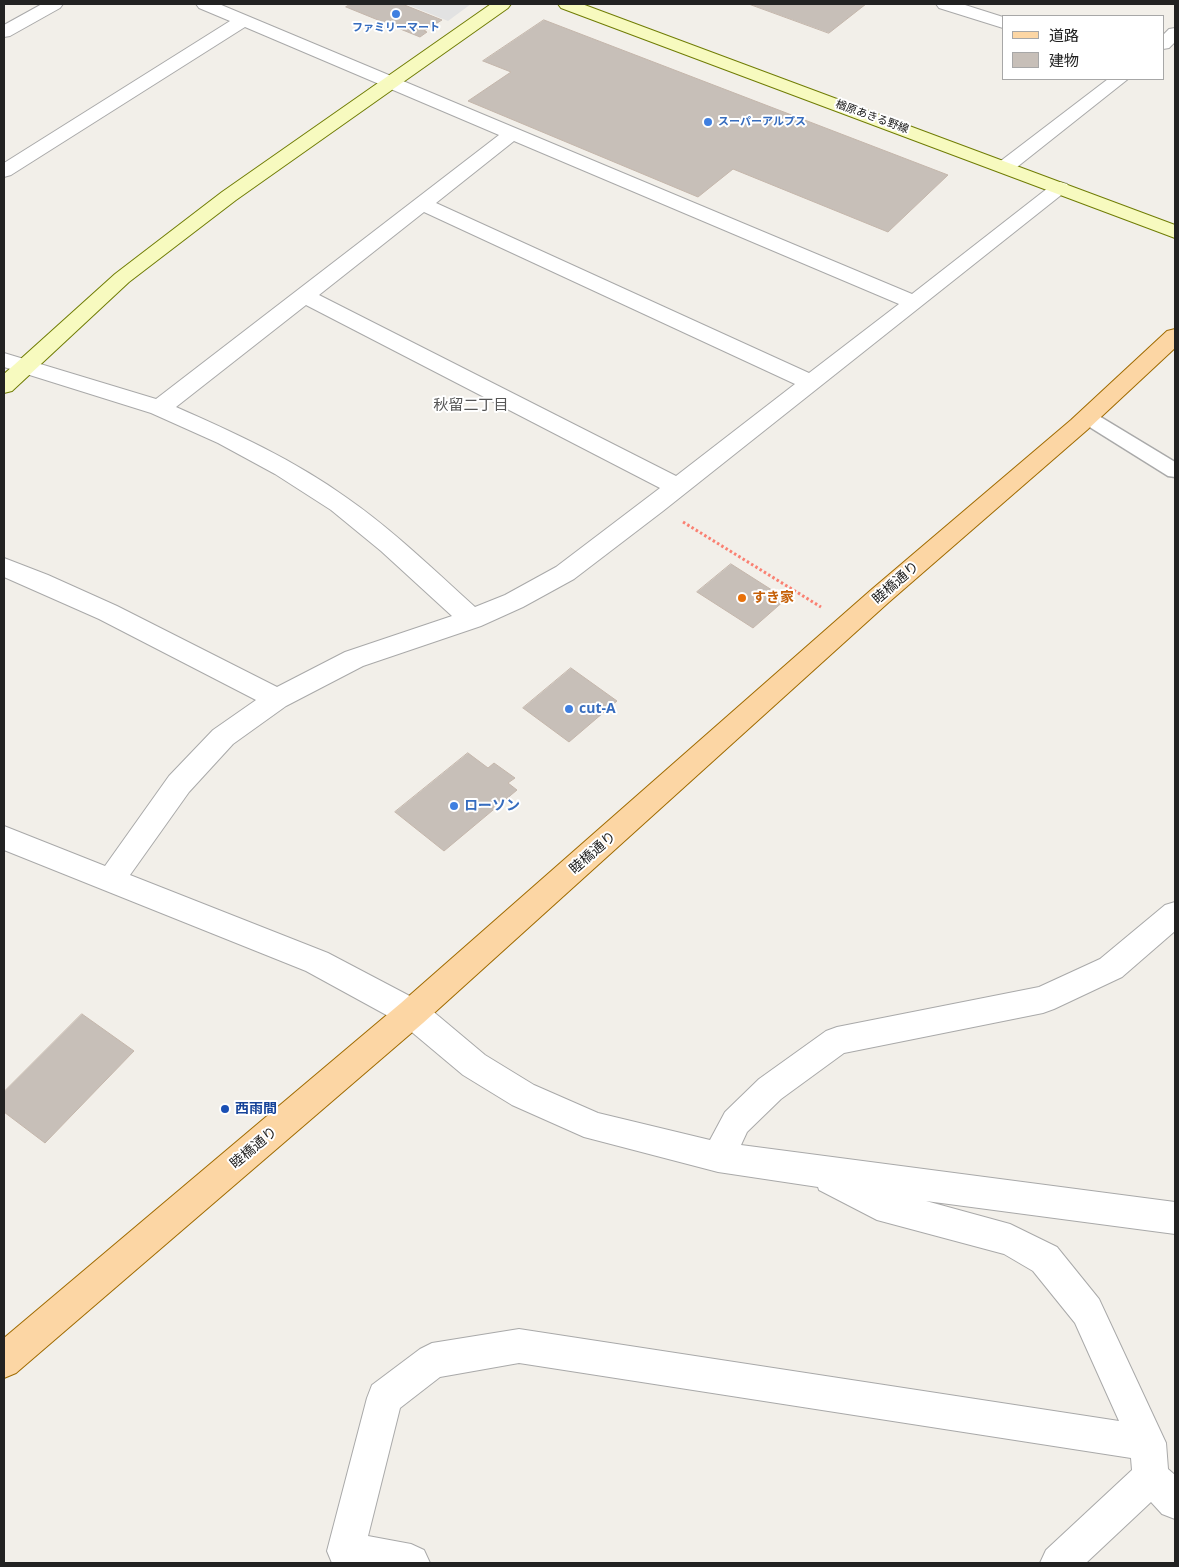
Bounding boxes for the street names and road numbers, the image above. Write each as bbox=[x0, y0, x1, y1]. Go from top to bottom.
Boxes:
street label: 楢原あきる野線 bbox=[834, 98, 910, 136]
street label: 睦橋通り bbox=[869, 558, 923, 608]
street label: 睦橋通り bbox=[566, 828, 620, 878]
street label: 睦橋通り bbox=[227, 1124, 281, 1172]

